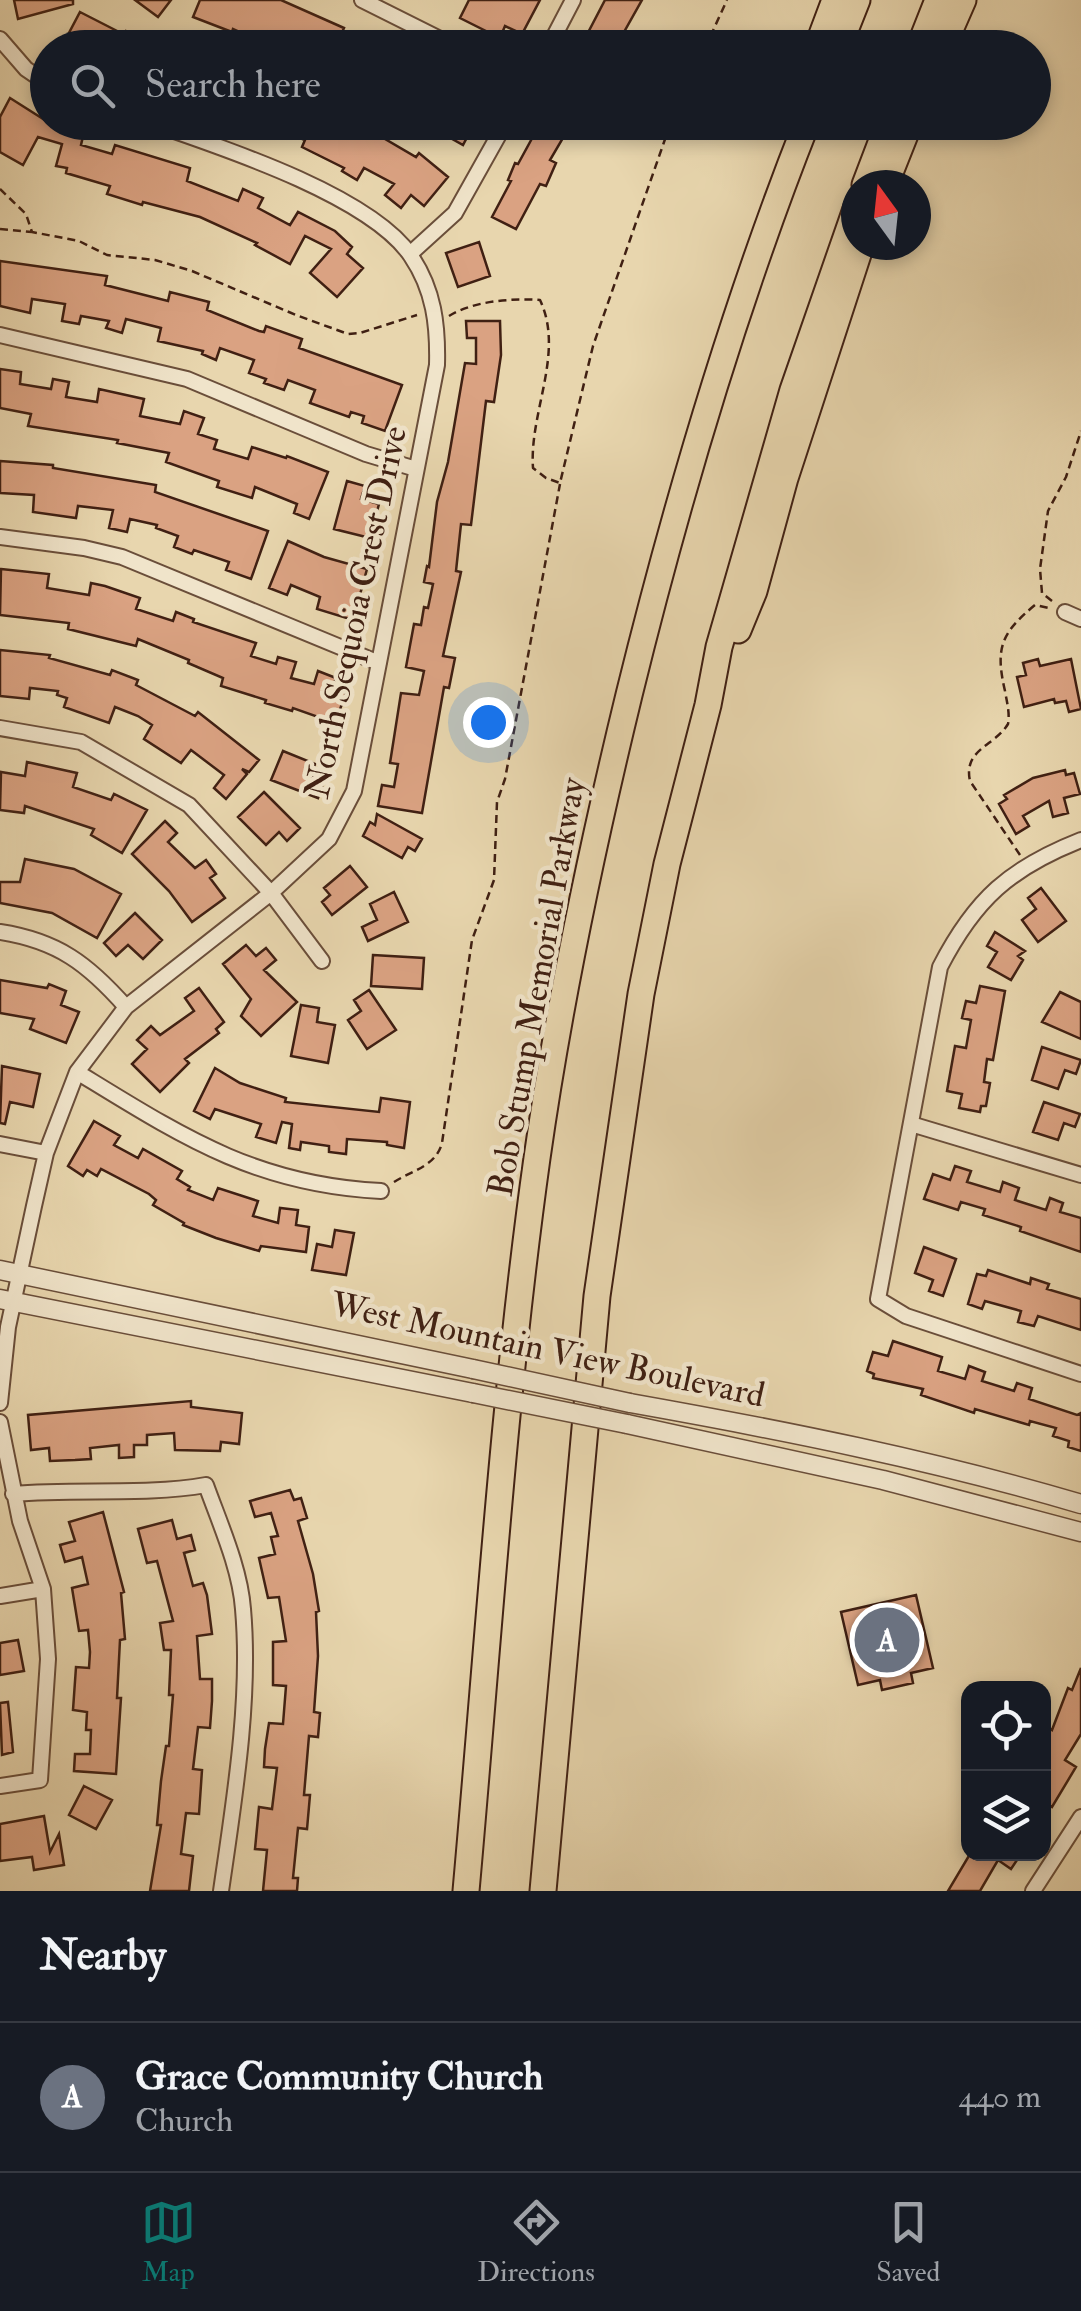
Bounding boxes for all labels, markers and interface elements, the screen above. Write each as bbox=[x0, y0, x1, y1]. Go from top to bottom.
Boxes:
search box bbox=[30, 30, 1051, 140]
icon: search bbox=[65, 58, 120, 113]
text: Search here bbox=[145, 61, 321, 109]
north arrow bbox=[841, 170, 931, 260]
street label: North Sequoia Crest Drive bbox=[295, 422, 417, 802]
your location bbox=[463, 697, 514, 748]
street label: Bob Stump Memorial Parkway bbox=[478, 774, 596, 1200]
street label: West Mountain View Boulevard bbox=[326, 1282, 769, 1417]
pin: A bbox=[854, 1602, 920, 1678]
map controls bbox=[961, 1681, 1051, 1861]
button: locate bbox=[961, 1681, 1051, 1771]
button: layers bbox=[961, 1771, 1051, 1861]
text: Nearby bbox=[40, 1930, 166, 1982]
text: Grace Community Church bbox=[135, 2053, 543, 2101]
text: A bbox=[62, 2077, 83, 2117]
text: 440 m bbox=[959, 2077, 1041, 2117]
text: Church bbox=[135, 2101, 233, 2141]
tab: Map bbox=[141, 2195, 196, 2290]
tab: Directions bbox=[477, 2195, 595, 2290]
tab: Saved bbox=[876, 2195, 940, 2290]

